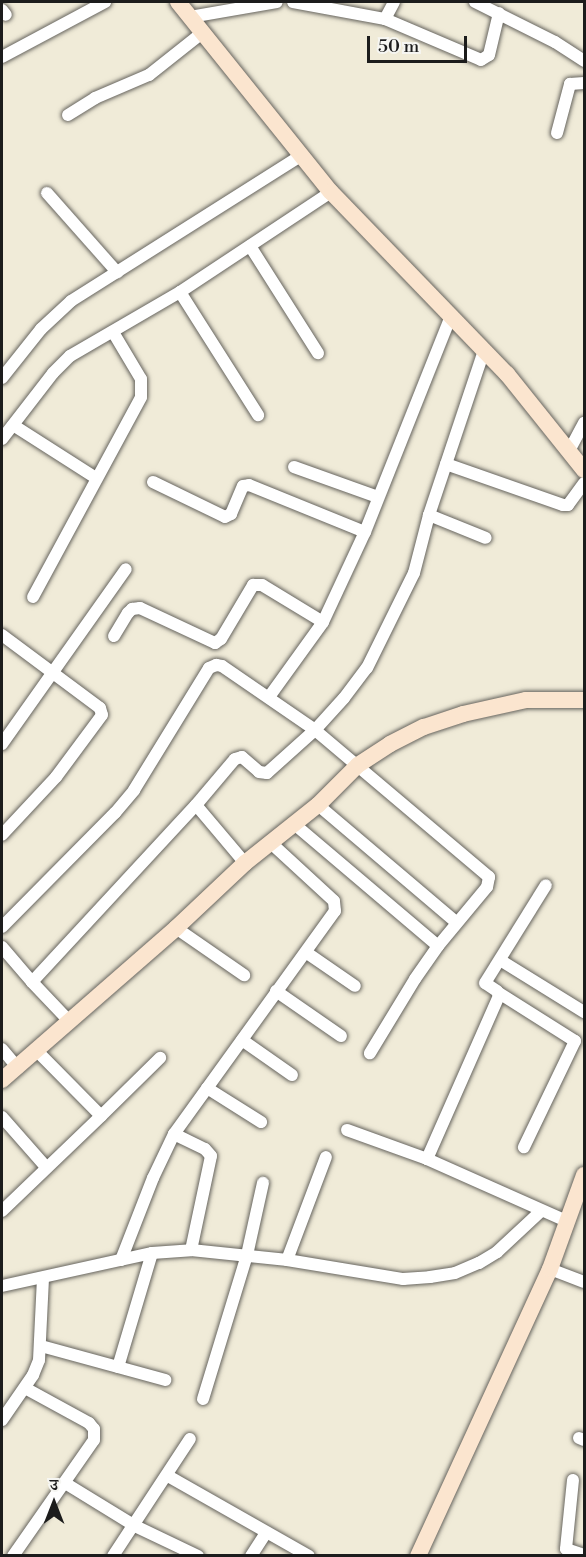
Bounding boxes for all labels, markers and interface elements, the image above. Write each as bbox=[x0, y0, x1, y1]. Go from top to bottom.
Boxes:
scale bar bbox=[370, 24, 470, 62]
text: 50 m bbox=[378, 35, 419, 58]
north arrow bbox=[24, 1473, 84, 1533]
text: उ bbox=[50, 1475, 58, 1495]

